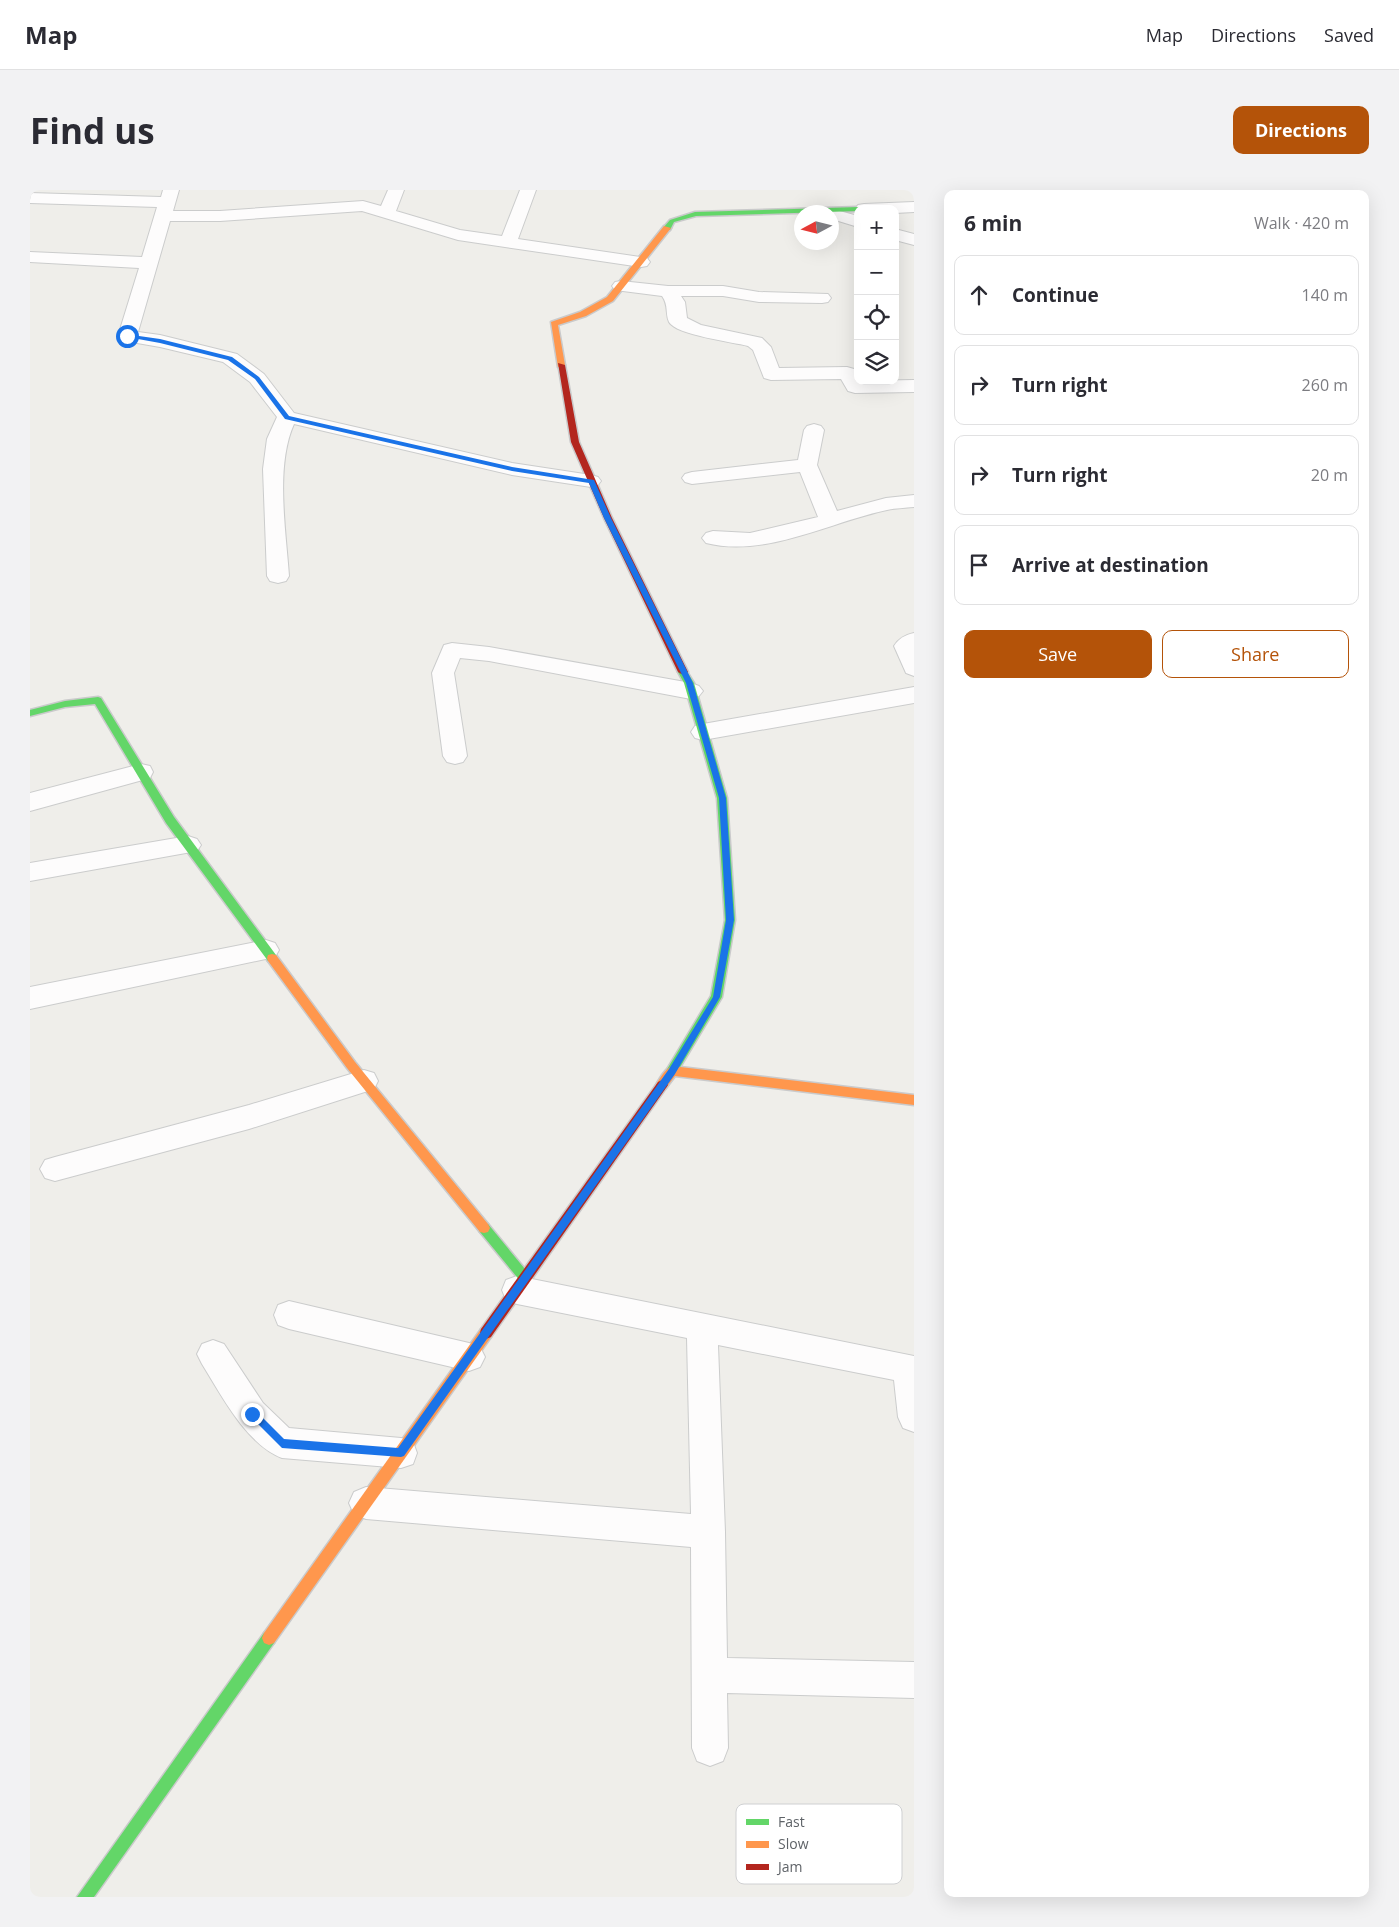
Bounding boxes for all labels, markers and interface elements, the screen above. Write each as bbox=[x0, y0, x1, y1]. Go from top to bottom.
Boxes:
text: Map bbox=[25, 18, 77, 51]
text: Map bbox=[1146, 23, 1183, 47]
text: Directions bbox=[1211, 23, 1296, 47]
text: Saved bbox=[1324, 23, 1374, 47]
button: Directions bbox=[1233, 106, 1369, 154]
text: Find us bbox=[30, 107, 155, 154]
north arrow bbox=[794, 205, 839, 250]
map controls bbox=[854, 205, 899, 385]
button: + bbox=[854, 205, 899, 250]
text: 6 min bbox=[964, 209, 1022, 237]
text: Walk · 420 m bbox=[1254, 212, 1349, 234]
button: − bbox=[854, 250, 899, 295]
icon: ahead bbox=[965, 281, 993, 309]
text: Continue bbox=[1012, 282, 1099, 308]
text: 140 m bbox=[1302, 284, 1348, 306]
button: locate bbox=[854, 295, 899, 340]
route start bbox=[116, 325, 139, 348]
button: layers bbox=[854, 340, 899, 385]
icon: right bbox=[965, 371, 993, 399]
text: Turn right bbox=[1012, 372, 1107, 398]
text: 260 m bbox=[1302, 374, 1348, 396]
icon: right bbox=[965, 461, 993, 489]
text: Turn right bbox=[1012, 462, 1107, 488]
text: 20 m bbox=[1311, 464, 1348, 486]
icon: arrive bbox=[965, 551, 993, 579]
text: Arrive at destination bbox=[1012, 552, 1209, 578]
button: Save bbox=[964, 630, 1152, 678]
button: Share bbox=[1162, 630, 1349, 678]
route end bbox=[241, 1403, 264, 1426]
legend bbox=[736, 1804, 902, 1884]
text: Fast bbox=[778, 1812, 805, 1831]
text: Slow bbox=[778, 1834, 809, 1853]
text: Jam bbox=[776, 1857, 803, 1876]

